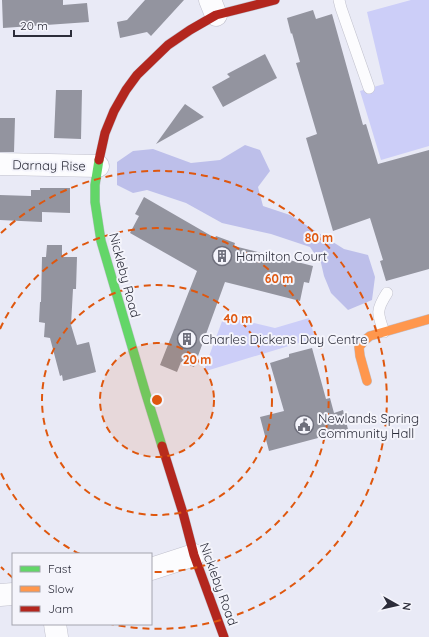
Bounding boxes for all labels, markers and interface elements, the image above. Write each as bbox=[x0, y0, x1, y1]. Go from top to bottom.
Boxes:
scale bar bbox=[14, 12, 71, 38]
text: 20 m bbox=[20, 18, 48, 33]
street label: Darnay Rise bbox=[12, 156, 86, 174]
text: 80 m bbox=[305, 230, 333, 245]
street label: Nickleby Road bbox=[106, 231, 144, 319]
building icon: Hamilton Court bbox=[211, 245, 233, 267]
place label: Hamilton Court bbox=[236, 248, 327, 264]
text: 60 m bbox=[265, 271, 293, 286]
text: 40 m bbox=[224, 311, 252, 326]
building icon: Charles Dickens Day Centre bbox=[176, 328, 198, 350]
place label: Charles Dickens Day Centre bbox=[201, 331, 368, 347]
text: 20 m bbox=[183, 352, 211, 367]
centre of rings bbox=[150, 393, 164, 407]
place label: Newlands Spring Community Hall bbox=[318, 410, 419, 441]
public building icon: Newlands Spring Community Hall bbox=[293, 414, 315, 436]
street label: Nickleby Road bbox=[197, 540, 241, 628]
legend bbox=[12, 553, 152, 625]
text: Fast bbox=[48, 561, 72, 576]
text: Slow bbox=[48, 581, 74, 596]
north arrow bbox=[377, 585, 417, 625]
text: Jam bbox=[48, 601, 73, 616]
text: N bbox=[399, 601, 414, 611]

